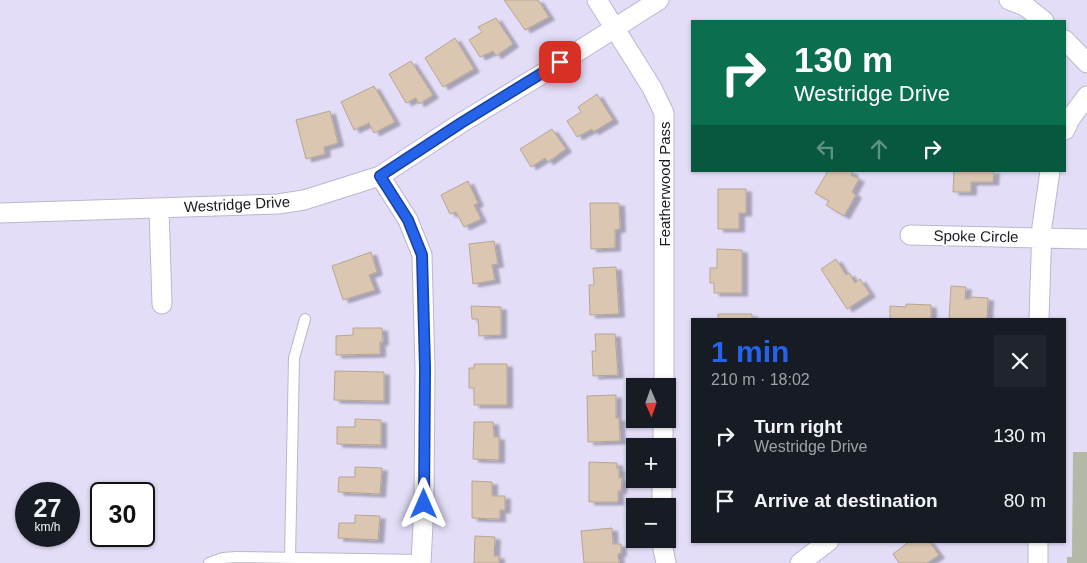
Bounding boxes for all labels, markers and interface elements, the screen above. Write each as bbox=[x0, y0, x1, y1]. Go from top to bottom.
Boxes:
icon: right bbox=[711, 40, 776, 105]
text: 130 m bbox=[794, 40, 893, 79]
pin bbox=[539, 41, 581, 83]
icon: arrive bbox=[546, 48, 574, 76]
text: Westridge Drive bbox=[794, 81, 950, 106]
street label: Featherwood Pass bbox=[656, 121, 673, 247]
icon: left bbox=[812, 135, 840, 163]
icon: ahead bbox=[865, 135, 893, 163]
icon: right bbox=[918, 135, 946, 163]
street label: Westridge Drive bbox=[183, 193, 291, 215]
street label: Spoke Circle bbox=[933, 227, 1019, 245]
text: 1 min bbox=[711, 335, 789, 368]
button: close bbox=[994, 335, 1046, 387]
text: 210 m · 18:02 bbox=[711, 371, 810, 388]
north arrow bbox=[626, 378, 676, 428]
map controls bbox=[626, 378, 676, 548]
text: Turn right bbox=[754, 416, 842, 437]
icon: right bbox=[711, 422, 739, 450]
text: 130 m bbox=[993, 425, 1046, 446]
button: + bbox=[626, 438, 676, 488]
text: Westridge Drive bbox=[754, 438, 868, 455]
position arrow bbox=[397, 477, 449, 529]
speed limit sign: 30 bbox=[90, 482, 155, 547]
icon: arrive bbox=[711, 487, 739, 515]
text: Arrive at destination bbox=[754, 490, 938, 511]
text: 80 m bbox=[1004, 490, 1046, 511]
text: 27 bbox=[34, 494, 61, 522]
button: − bbox=[626, 498, 676, 548]
text: km/h bbox=[34, 520, 61, 534]

